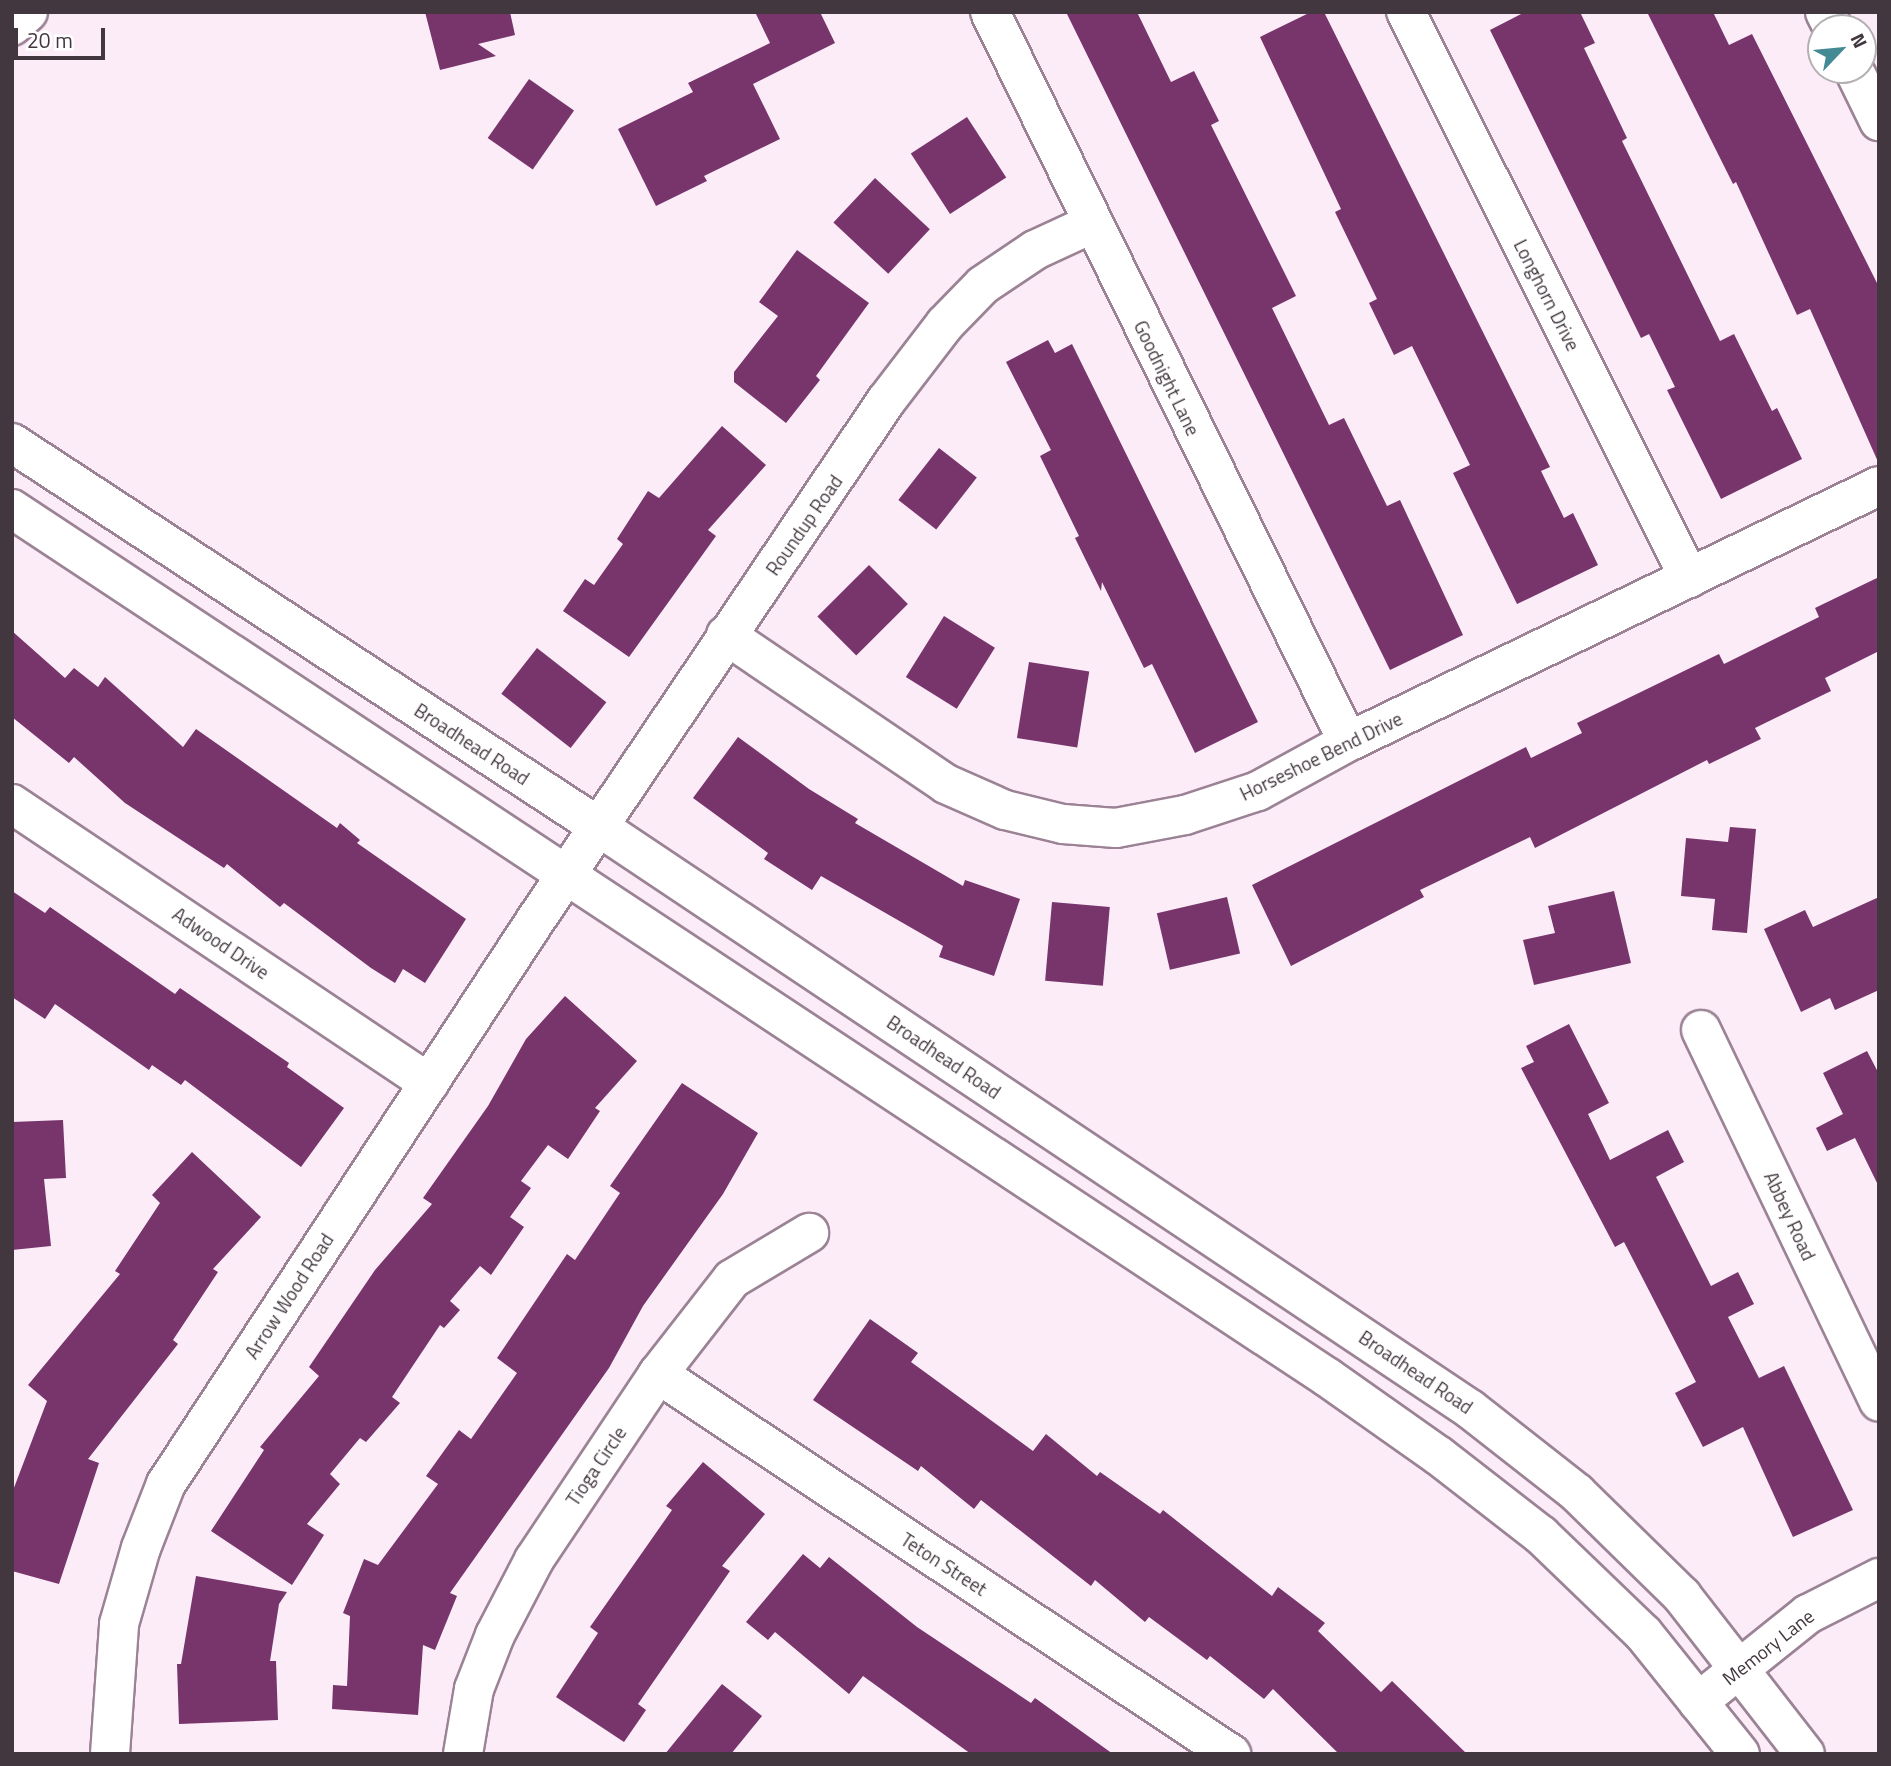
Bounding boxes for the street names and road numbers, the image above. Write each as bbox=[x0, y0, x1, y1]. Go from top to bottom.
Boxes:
street label: Longhorn Drive bbox=[1509, 236, 1585, 354]
street label: Goodnight Lane bbox=[1129, 317, 1205, 439]
street label: Roundup Road bbox=[761, 470, 847, 580]
street label: Broadhead Road bbox=[410, 698, 534, 790]
street label: Horseshoe Bend Drive bbox=[1236, 707, 1406, 805]
street label: Adwood Drive bbox=[168, 902, 274, 984]
street label: Broadhead Road bbox=[883, 1011, 1005, 1103]
street label: Abbey Road bbox=[1760, 1168, 1820, 1264]
street label: Arrow Wood Road bbox=[240, 1229, 338, 1363]
street label: Broadhead Road bbox=[1355, 1326, 1477, 1418]
street label: Tioga Circle bbox=[561, 1422, 631, 1510]
street label: Teton Street bbox=[897, 1528, 991, 1600]
street label: Memory Lane bbox=[1718, 1604, 1818, 1690]

